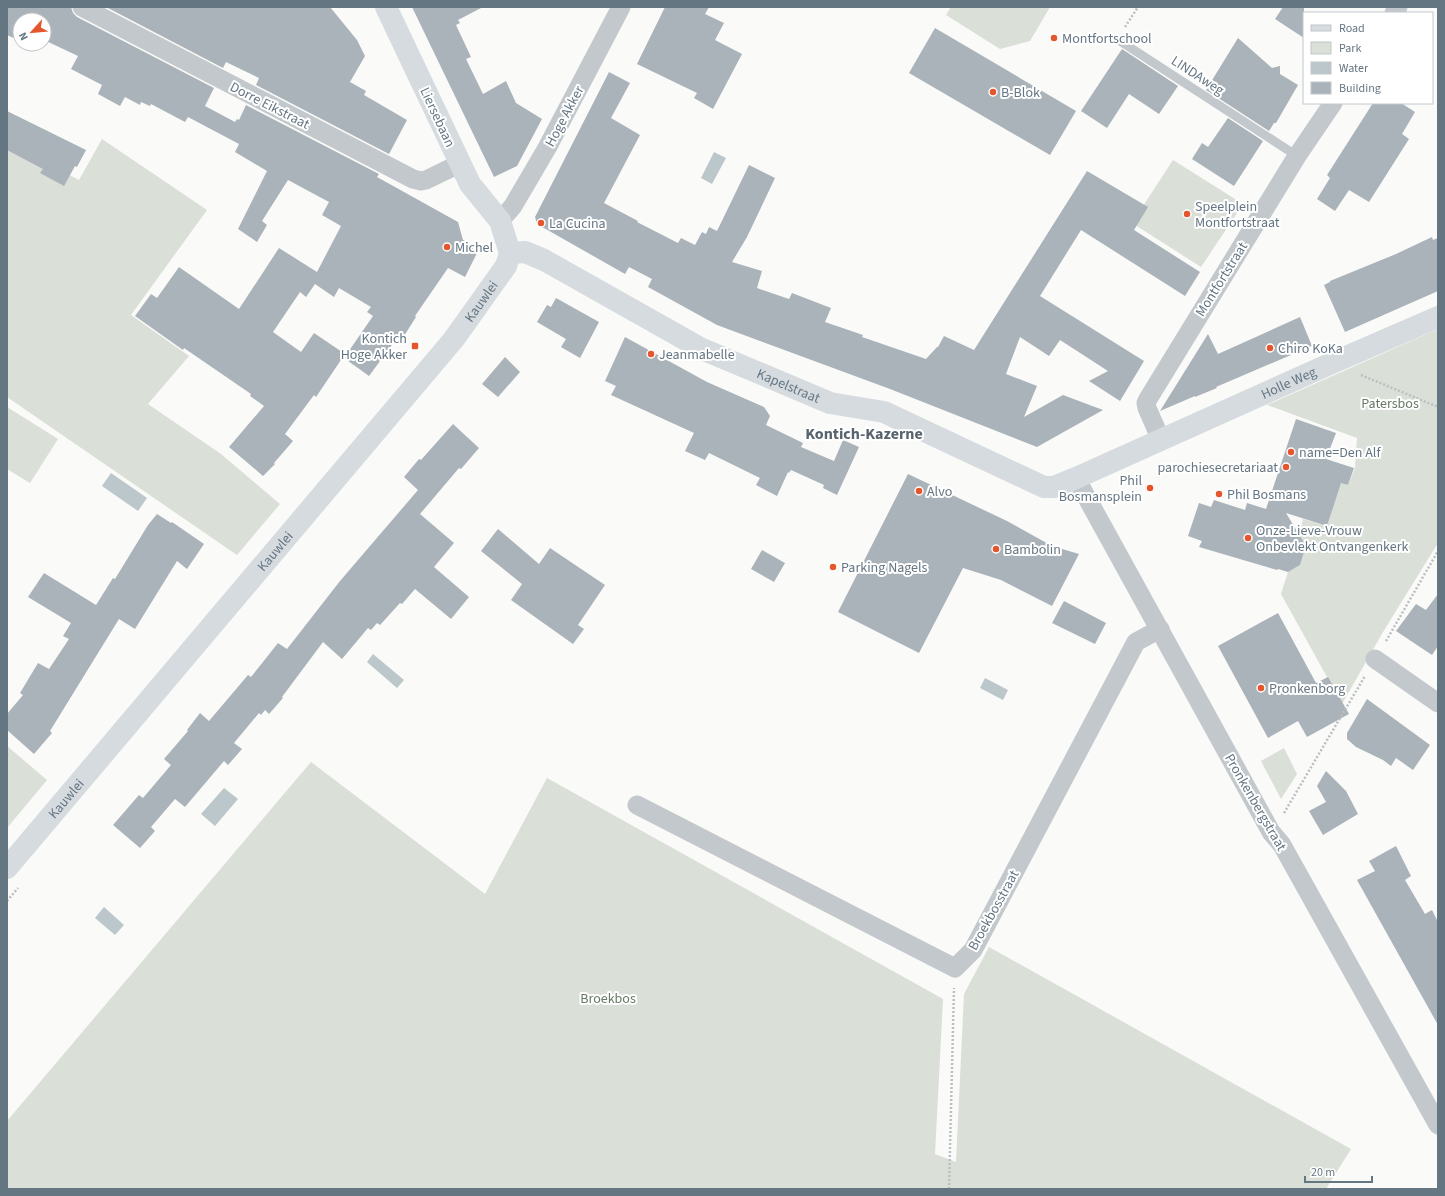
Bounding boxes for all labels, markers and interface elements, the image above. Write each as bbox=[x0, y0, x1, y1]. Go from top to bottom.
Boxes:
north arrow bbox=[12, 12, 52, 52]
legend bbox=[1303, 12, 1433, 104]
text: Road bbox=[1339, 20, 1365, 37]
place label: Montfortschool bbox=[1062, 29, 1152, 49]
text: N bbox=[15, 30, 32, 43]
marker: Montfortschool bbox=[1049, 33, 1059, 43]
text: Park bbox=[1339, 40, 1361, 57]
street label: LINDAweg bbox=[1167, 51, 1228, 100]
text: Water bbox=[1339, 60, 1369, 77]
street label: Dorre Eikstraat bbox=[226, 77, 313, 135]
text: Building bbox=[1339, 80, 1381, 97]
street label: Hoge Akker bbox=[540, 82, 589, 150]
place label: B-Blok bbox=[1001, 83, 1040, 103]
street label: Liersebaan bbox=[414, 84, 460, 151]
marker: B-Blok bbox=[988, 87, 998, 97]
place label: Speelplein Montfortstraat bbox=[1195, 197, 1280, 233]
marker: Speelplein Montfortstraat bbox=[1182, 209, 1192, 219]
place label: La Cucina bbox=[549, 214, 606, 234]
marker: La Cucina bbox=[536, 218, 546, 228]
place label: Michel bbox=[455, 238, 494, 258]
street label: Montfortstraat bbox=[1191, 238, 1253, 321]
marker: Michel bbox=[442, 242, 452, 252]
street label: Kauwlei bbox=[460, 277, 503, 327]
place label: Kontich Hoge Akker bbox=[341, 329, 407, 365]
place label: Chiro KoKa bbox=[1278, 339, 1343, 359]
marker: Kontich Hoge Akker bbox=[410, 341, 420, 351]
marker: Chiro KoKa bbox=[1265, 343, 1275, 353]
place label: Jeanmabelle bbox=[659, 345, 735, 365]
marker: Jeanmabelle bbox=[646, 349, 656, 359]
street label: Holle Weg bbox=[1258, 362, 1320, 405]
street label: Kapelstraat bbox=[753, 364, 823, 409]
park label: Patersbos bbox=[1361, 394, 1419, 414]
district label: Kontich-Kazerne bbox=[805, 423, 923, 445]
place label: name=Den Alf bbox=[1299, 443, 1381, 463]
marker: name=Den Alf bbox=[1286, 447, 1296, 457]
place label: parochiesecretariaat bbox=[1158, 458, 1278, 478]
marker: parochiesecretariaat bbox=[1281, 462, 1291, 472]
place label: Phil Bosmansplein bbox=[1059, 471, 1142, 507]
place label: Alvo bbox=[927, 482, 952, 502]
marker: Phil Bosmansplein bbox=[1145, 483, 1155, 493]
place label: Phil Bosmans bbox=[1227, 485, 1306, 505]
marker: Alvo bbox=[914, 486, 924, 496]
marker: Phil Bosmans bbox=[1214, 489, 1224, 499]
place label: Onze-Lieve-Vrouw Onbevlekt Ontvangenkerk bbox=[1256, 521, 1409, 557]
street label: Kauwlei bbox=[253, 527, 298, 576]
marker: Onze-Lieve-Vrouw Onbevlekt Ontvangenkerk bbox=[1243, 533, 1253, 543]
place label: Bambolin bbox=[1004, 540, 1061, 560]
marker: Bambolin bbox=[991, 544, 1001, 554]
place label: Parking Nagels bbox=[841, 558, 928, 578]
marker: Parking Nagels bbox=[828, 562, 838, 572]
place label: Pronkenborg bbox=[1269, 679, 1345, 699]
marker: Pronkenborg bbox=[1256, 683, 1266, 693]
street label: Pronkenbergstraat bbox=[1219, 750, 1291, 855]
street label: Kauwlei bbox=[44, 775, 89, 823]
street label: Broekbosstraat bbox=[964, 866, 1024, 954]
park label: Broekbos bbox=[580, 989, 636, 1009]
scale bar bbox=[1305, 1158, 1372, 1184]
text: 20 m bbox=[1311, 1164, 1335, 1181]

